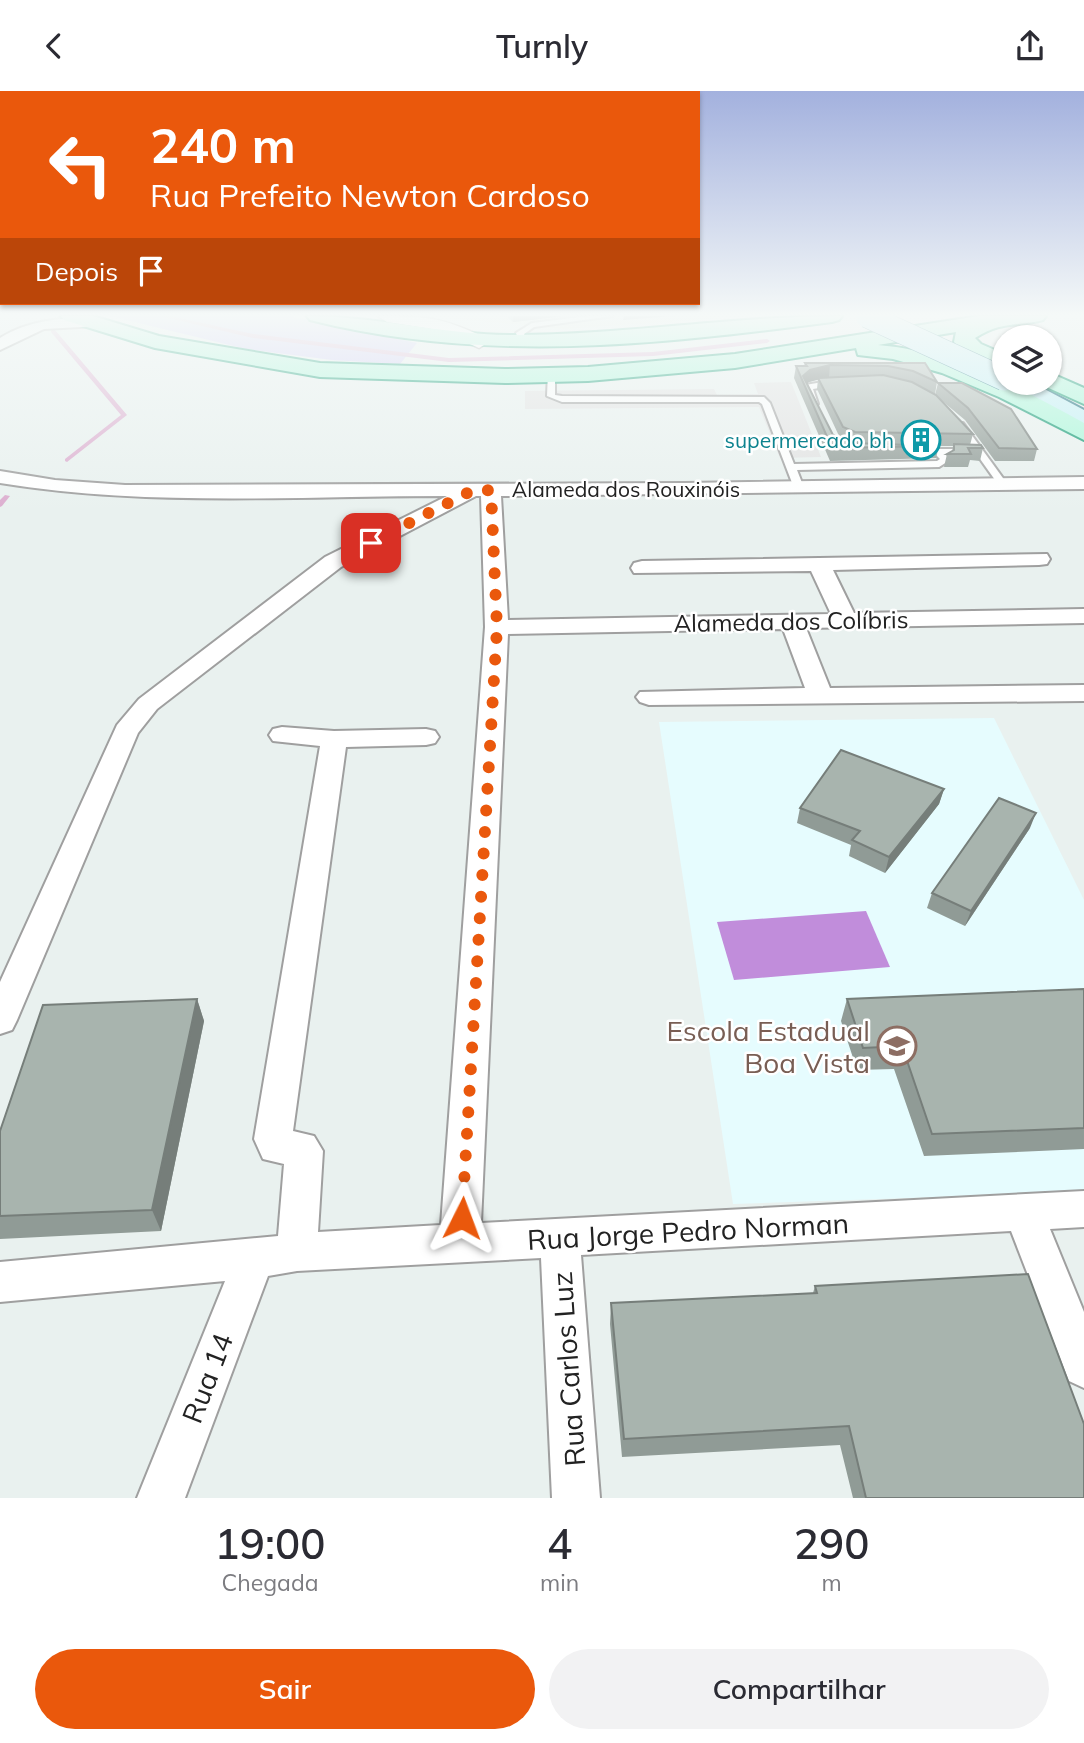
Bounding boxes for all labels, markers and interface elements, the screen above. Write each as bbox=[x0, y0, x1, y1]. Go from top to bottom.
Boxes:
text: Turnly bbox=[496, 26, 588, 66]
icon: back bbox=[35, 27, 73, 65]
icon: share bbox=[1011, 27, 1049, 65]
text: 240 m bbox=[150, 114, 296, 175]
icon: left bbox=[35, 119, 126, 210]
text: Rua Prefeito Newton Cardoso bbox=[150, 175, 590, 215]
icon: arrive bbox=[132, 252, 170, 290]
text: Depois bbox=[35, 255, 118, 288]
map controls bbox=[992, 325, 1062, 395]
button: layers bbox=[992, 325, 1062, 395]
building icon: supermercado bh bbox=[900, 419, 942, 461]
place label: supermercado bh bbox=[725, 427, 894, 453]
street label: Alameda dos Rouxinóis bbox=[512, 476, 740, 502]
pin bbox=[341, 513, 401, 573]
icon: arrive bbox=[352, 524, 390, 562]
street label: Alameda dos Colíbris bbox=[673, 604, 909, 638]
place label: Escola Estadual Boa Vista bbox=[667, 1013, 870, 1080]
school or university icon: Escola Estadual Boa Vista bbox=[876, 1025, 918, 1067]
position arrow bbox=[425, 1181, 499, 1255]
street label: Rua Jorge Pedro Norman bbox=[526, 1205, 850, 1257]
street label: Rua Carlos Luz bbox=[544, 1271, 592, 1467]
street label: Rua 14 bbox=[174, 1328, 240, 1428]
text: 19:00 bbox=[215, 1517, 325, 1570]
text: 4 bbox=[547, 1517, 572, 1570]
text: 290 bbox=[794, 1517, 869, 1570]
text: Chegada bbox=[221, 1568, 318, 1597]
text: min bbox=[540, 1568, 579, 1597]
text: m bbox=[821, 1568, 842, 1597]
button: Sair bbox=[35, 1649, 535, 1729]
button: Compartilhar bbox=[549, 1649, 1049, 1729]

